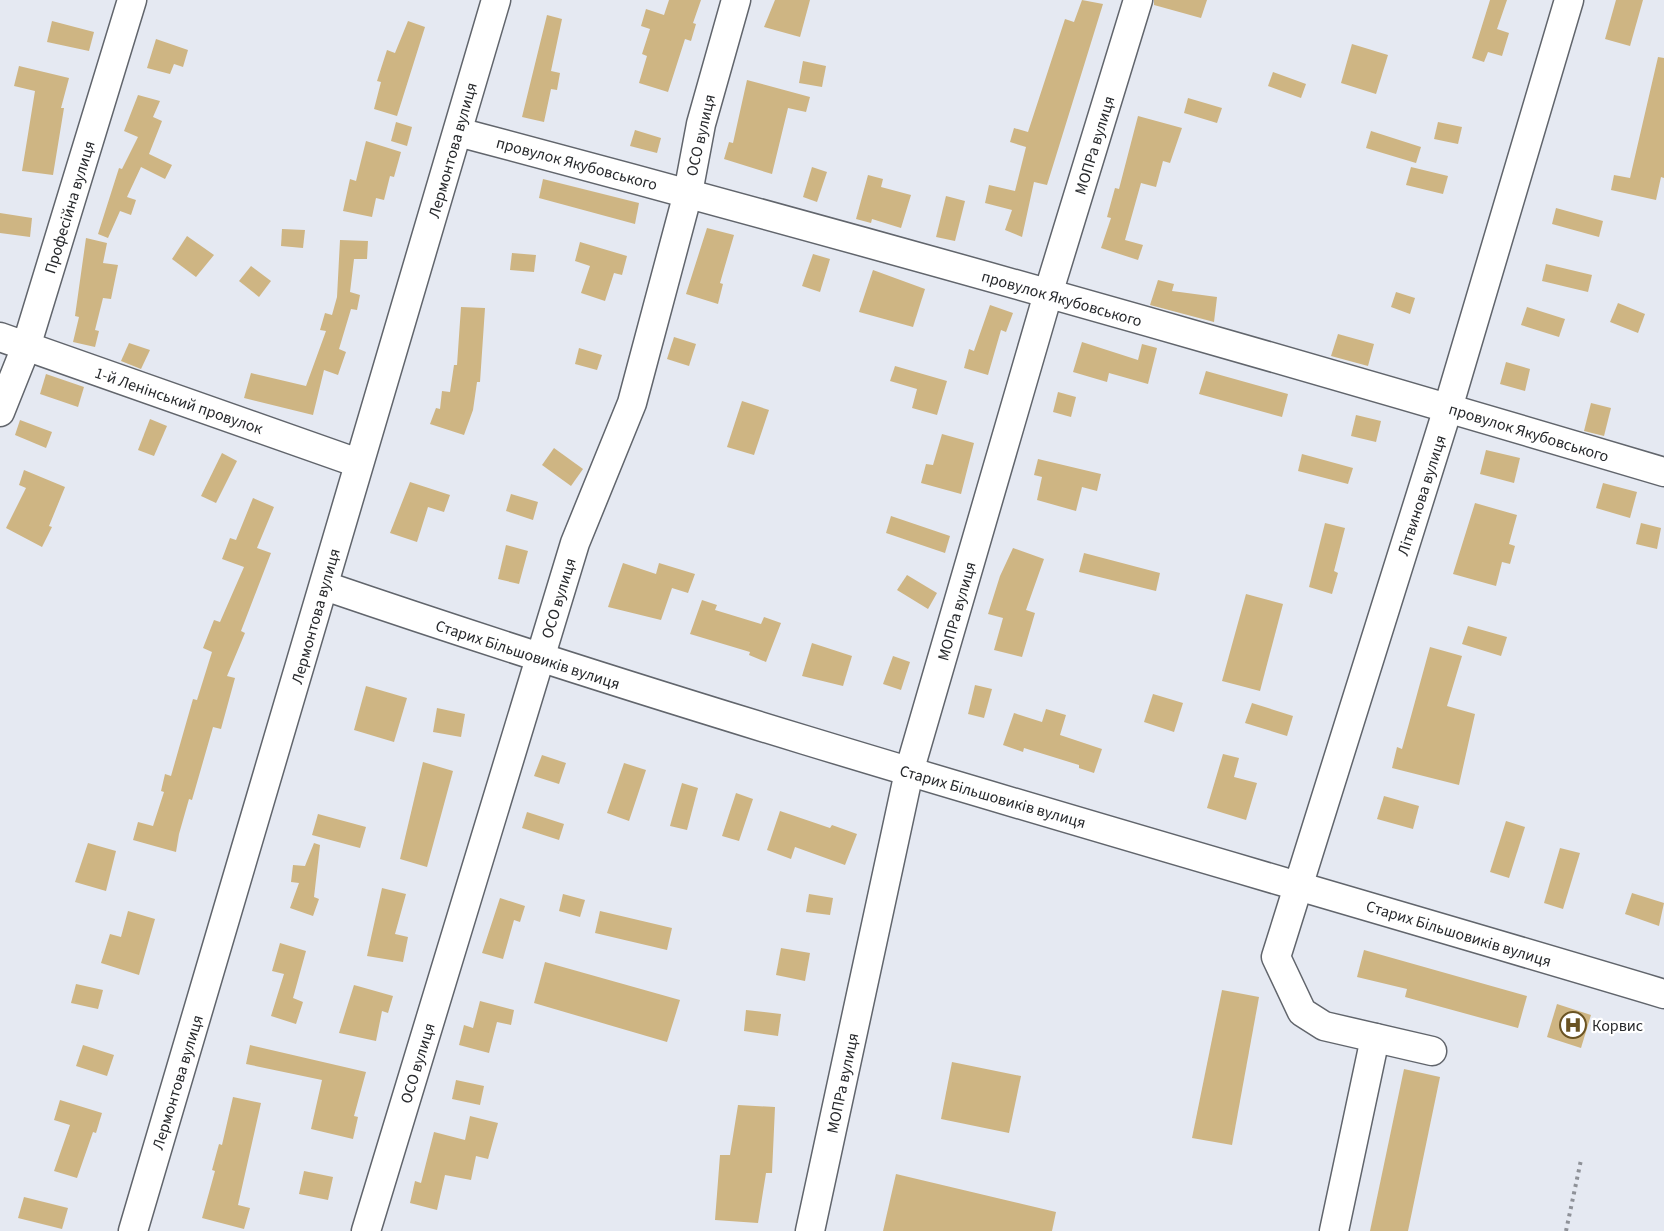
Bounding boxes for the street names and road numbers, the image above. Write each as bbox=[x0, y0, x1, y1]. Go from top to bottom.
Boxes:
street label: Лермонтова вулиця bbox=[423, 80, 483, 221]
street label: ОСО вулиця bbox=[681, 92, 721, 178]
street label: МОПРа вулиця bbox=[1069, 93, 1120, 197]
street label: провулок Якубовського bbox=[494, 132, 660, 196]
street label: Професійна вулиця bbox=[39, 138, 101, 277]
street label: провулок Якубовського bbox=[979, 265, 1145, 332]
street label: 1-й Ленінський провулок bbox=[92, 362, 266, 440]
street label: провулок Якубовського bbox=[1446, 398, 1611, 468]
street label: Літвинова вулиця bbox=[1392, 432, 1452, 558]
street label: Лермонтова вулиця bbox=[286, 546, 346, 687]
street label: ОСО вулиця bbox=[536, 555, 582, 641]
street label: МОПРа вулиця bbox=[932, 559, 982, 663]
street label: Старих Більшовиків вулиця bbox=[433, 615, 623, 695]
street label: Старих Більшовиків вулиця bbox=[897, 760, 1088, 834]
street label: Старих Більшовиків вулиця bbox=[1363, 895, 1554, 973]
street label: Лермонтова вулиця bbox=[147, 1012, 209, 1152]
street label: ОСО вулиця bbox=[395, 1020, 441, 1106]
street label: МОПРа вулиця bbox=[822, 1031, 864, 1136]

